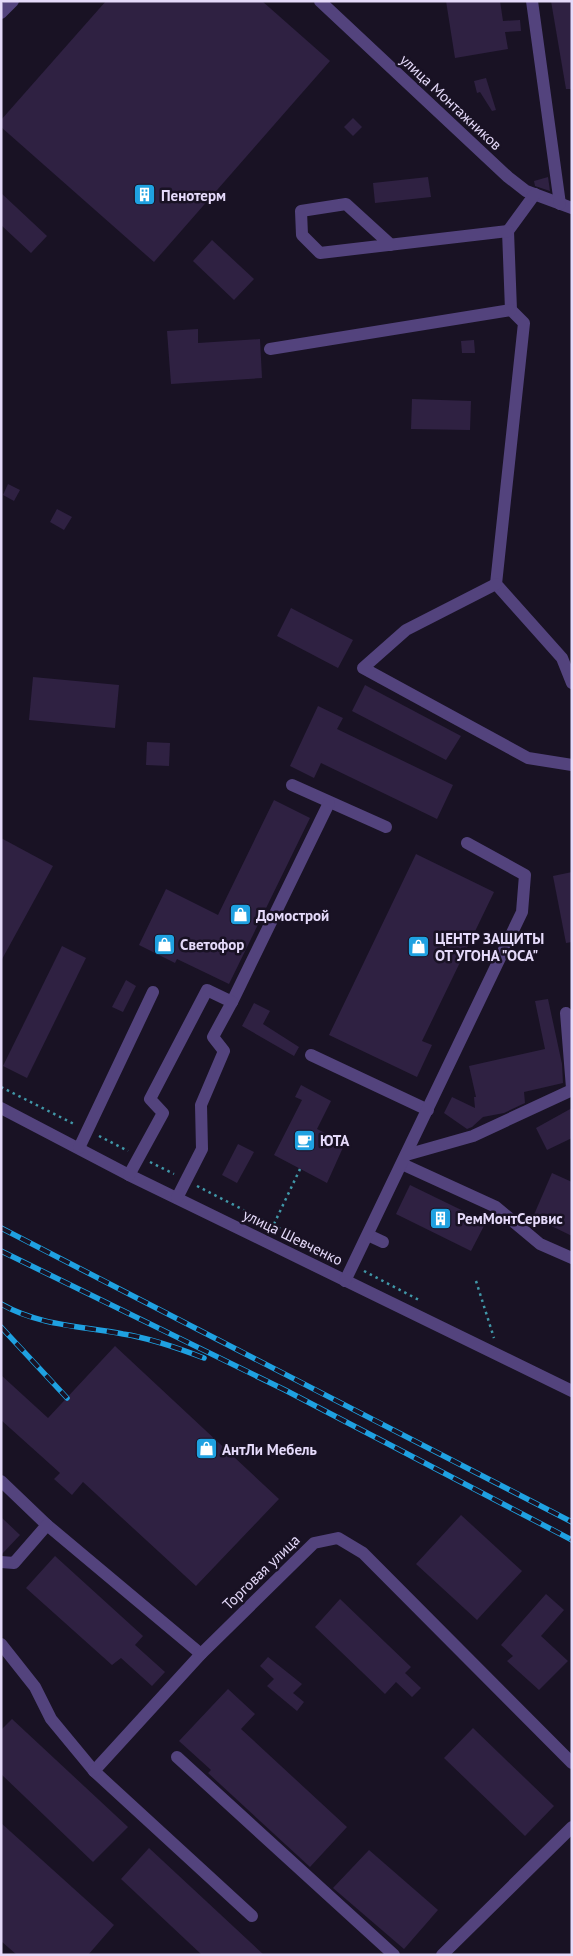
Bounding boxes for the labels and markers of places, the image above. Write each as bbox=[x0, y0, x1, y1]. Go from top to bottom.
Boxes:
building icon: Пенотерм bbox=[133, 183, 157, 207]
place label: Пенотерм bbox=[161, 186, 226, 205]
shop icon: Домострой bbox=[228, 903, 252, 927]
place label: Домострой bbox=[256, 906, 329, 925]
place label: ЦЕНТР ЗАЩИТЫ ОТ УГОНА "ОСА" bbox=[435, 929, 544, 965]
shop icon: Светофор bbox=[152, 932, 176, 956]
place label: Светофор bbox=[180, 935, 244, 954]
shop icon: ЦЕНТР ЗАЩИТЫ ОТ УГОНА "ОСА" bbox=[407, 935, 431, 959]
cafe icon: ЮТА bbox=[292, 1128, 316, 1152]
place label: ЮТА bbox=[320, 1131, 350, 1150]
building icon: РемМонтСервис bbox=[429, 1206, 453, 1230]
place label: РемМонтСервис bbox=[457, 1209, 563, 1228]
shop icon: АнтЛи Мебель bbox=[194, 1437, 218, 1461]
place label: АнтЛи Мебель bbox=[222, 1440, 318, 1459]

